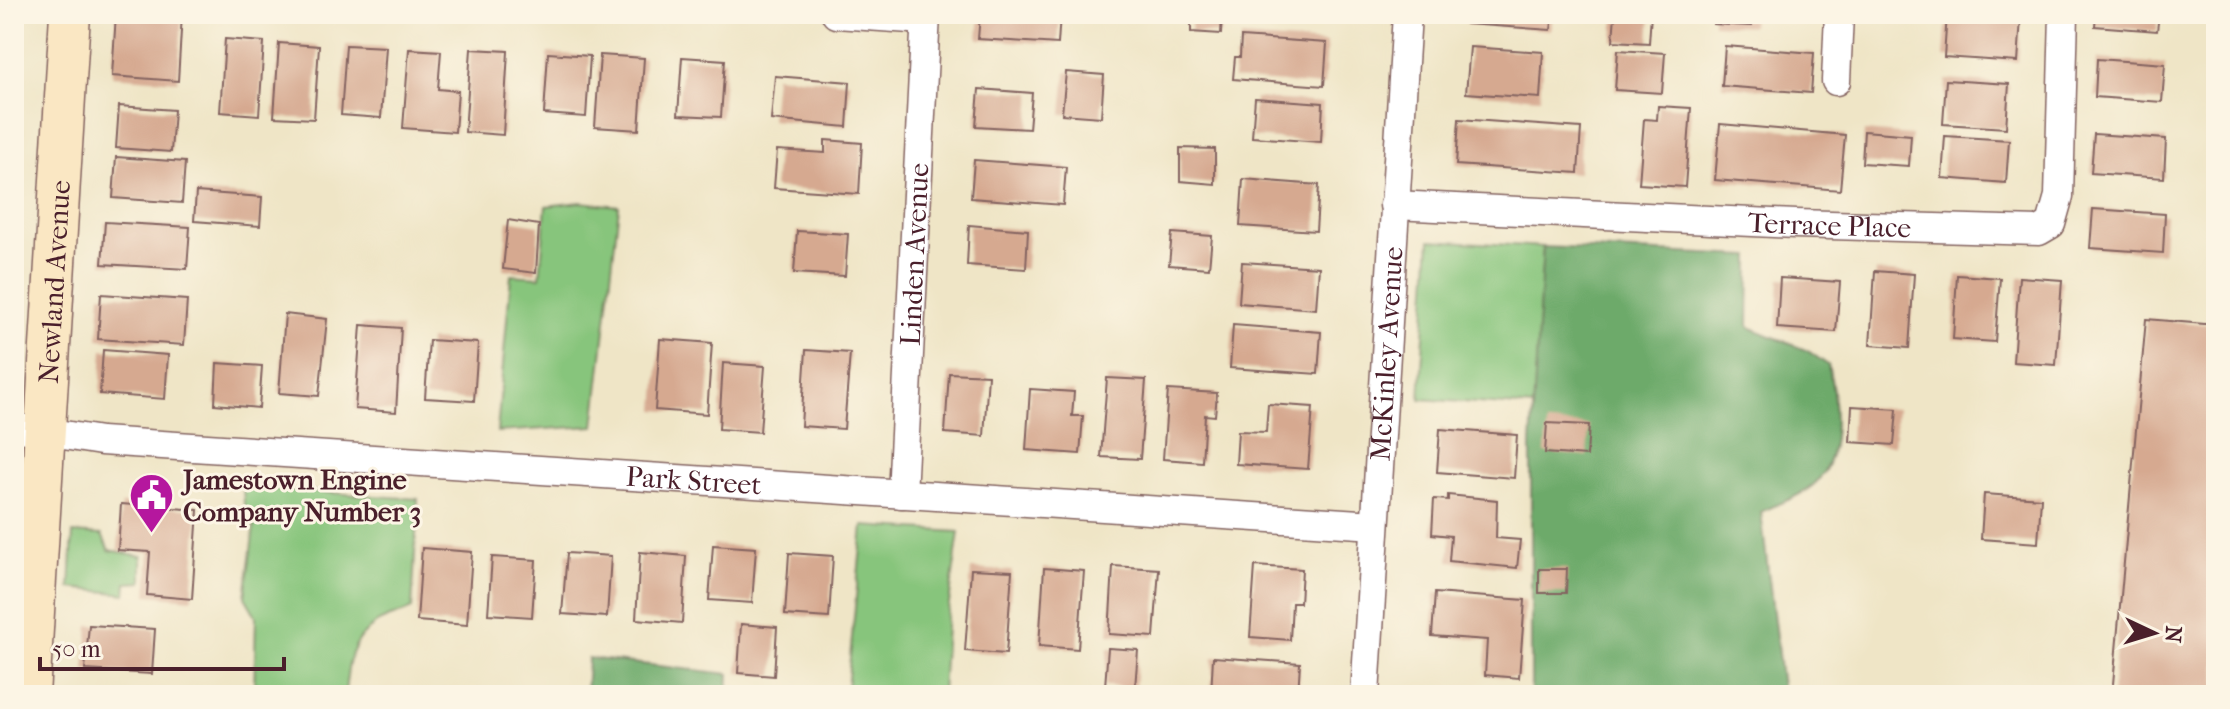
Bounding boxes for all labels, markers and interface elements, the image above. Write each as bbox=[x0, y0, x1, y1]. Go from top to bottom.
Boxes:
street label: Linden Avenue bbox=[893, 162, 935, 347]
street label: Newland Avenue bbox=[31, 179, 76, 384]
street label: Terrace Place bbox=[1747, 205, 1912, 244]
street label: McKinley Avenue bbox=[1363, 245, 1409, 462]
street label: Park Street bbox=[625, 459, 762, 501]
place label: Jamestown Engine Company Number 3 bbox=[180, 463, 421, 528]
public building icon: Jamestown Engine Company Number 3 bbox=[128, 471, 176, 534]
north arrow bbox=[2114, 593, 2194, 673]
scale bar bbox=[40, 621, 284, 671]
text: N bbox=[2159, 625, 2187, 644]
text: 50 m bbox=[52, 635, 101, 663]

